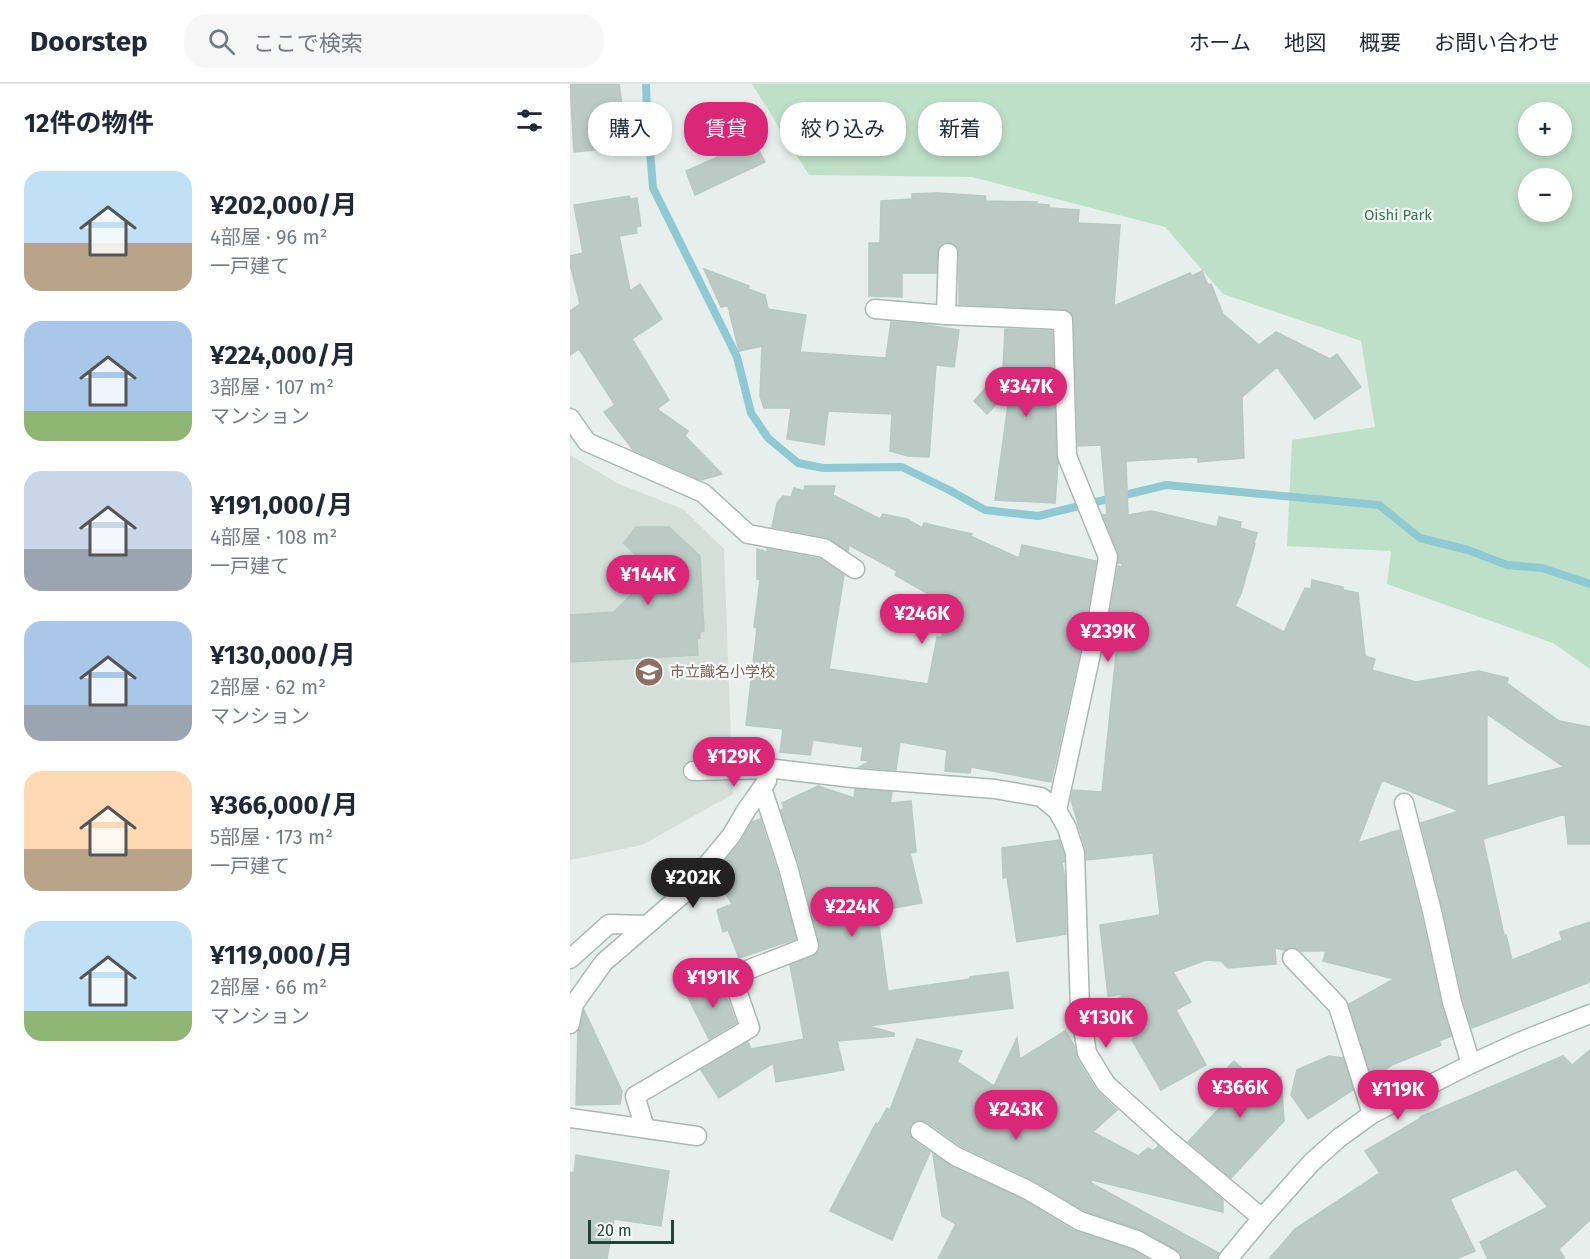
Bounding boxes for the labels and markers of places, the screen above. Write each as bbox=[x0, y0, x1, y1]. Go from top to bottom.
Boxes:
pin: ¥347K bbox=[984, 367, 1068, 418]
pin: ¥144K bbox=[606, 555, 690, 606]
pin: ¥246K bbox=[880, 594, 964, 645]
pin: ¥239K bbox=[1066, 612, 1150, 663]
school or university icon: 市立識名小学校 bbox=[633, 656, 665, 688]
place label: 市立識名小学校 bbox=[670, 663, 775, 681]
pin: ¥129K bbox=[692, 737, 776, 788]
pin: ¥202K bbox=[651, 858, 735, 909]
pin: ¥224K bbox=[810, 887, 894, 938]
pin: ¥191K bbox=[671, 958, 755, 1009]
pin: ¥130K bbox=[1064, 998, 1148, 1049]
pin: ¥366K bbox=[1198, 1068, 1282, 1119]
pin: ¥119K bbox=[1356, 1070, 1440, 1121]
pin: ¥243K bbox=[974, 1090, 1058, 1141]

